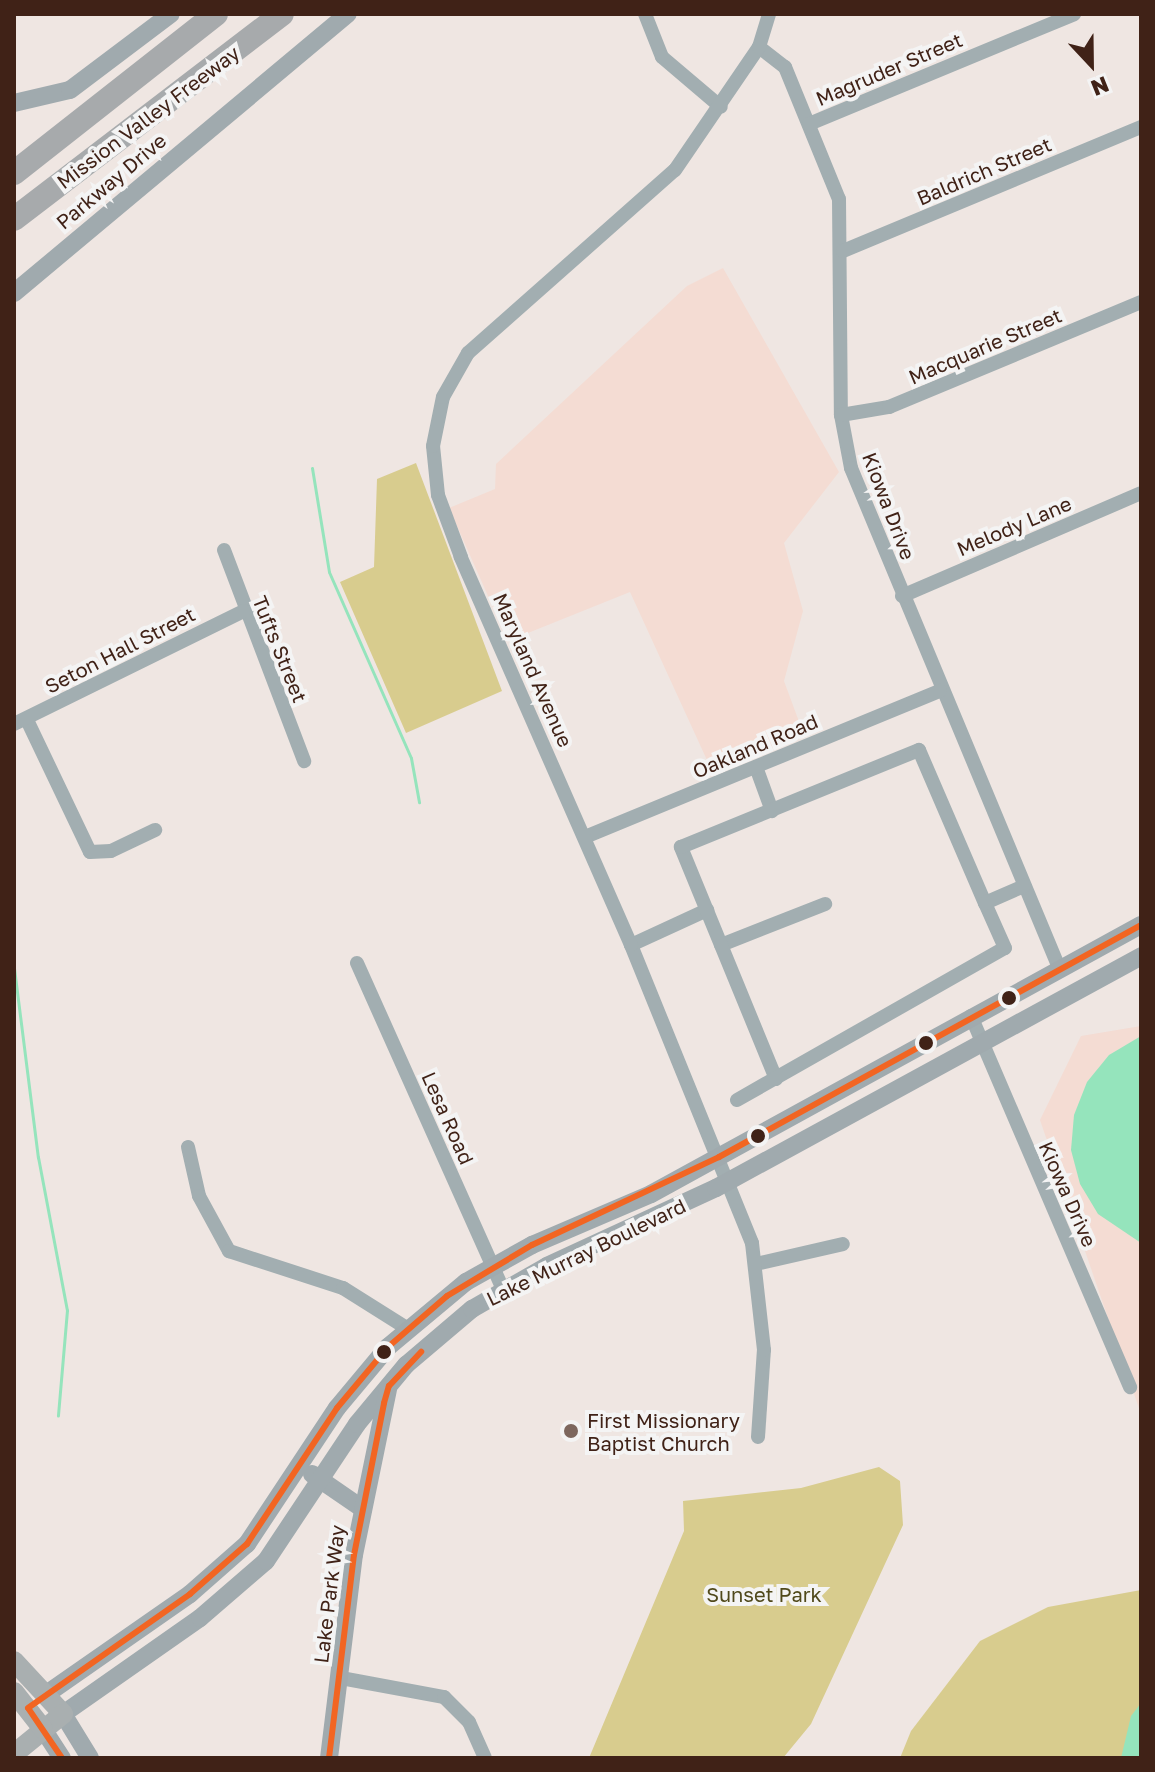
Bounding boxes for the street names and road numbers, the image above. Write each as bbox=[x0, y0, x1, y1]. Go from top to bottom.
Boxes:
street label: Magruder Street bbox=[812, 27, 966, 111]
street label: Mission Valley Freeway bbox=[52, 41, 244, 193]
street label: Parkway Drive bbox=[51, 128, 171, 234]
street label: Baldrich Street bbox=[913, 132, 1055, 210]
street label: Macquarie Street bbox=[905, 303, 1065, 389]
street label: Kiowa Drive bbox=[858, 449, 920, 563]
street label: Melody Lane bbox=[953, 491, 1075, 561]
street label: Maryland Avenue bbox=[488, 589, 578, 751]
street label: Tufts Street bbox=[248, 592, 312, 706]
street label: Seton Hall Street bbox=[41, 602, 199, 698]
street label: Oakland Road bbox=[689, 709, 821, 783]
street label: Lesa Road bbox=[417, 1068, 479, 1168]
street label: Kiowa Drive bbox=[1034, 1138, 1102, 1250]
street label: Lake Murray Boulevard bbox=[482, 1193, 690, 1311]
street label: Lake Park Way bbox=[309, 1523, 349, 1665]

